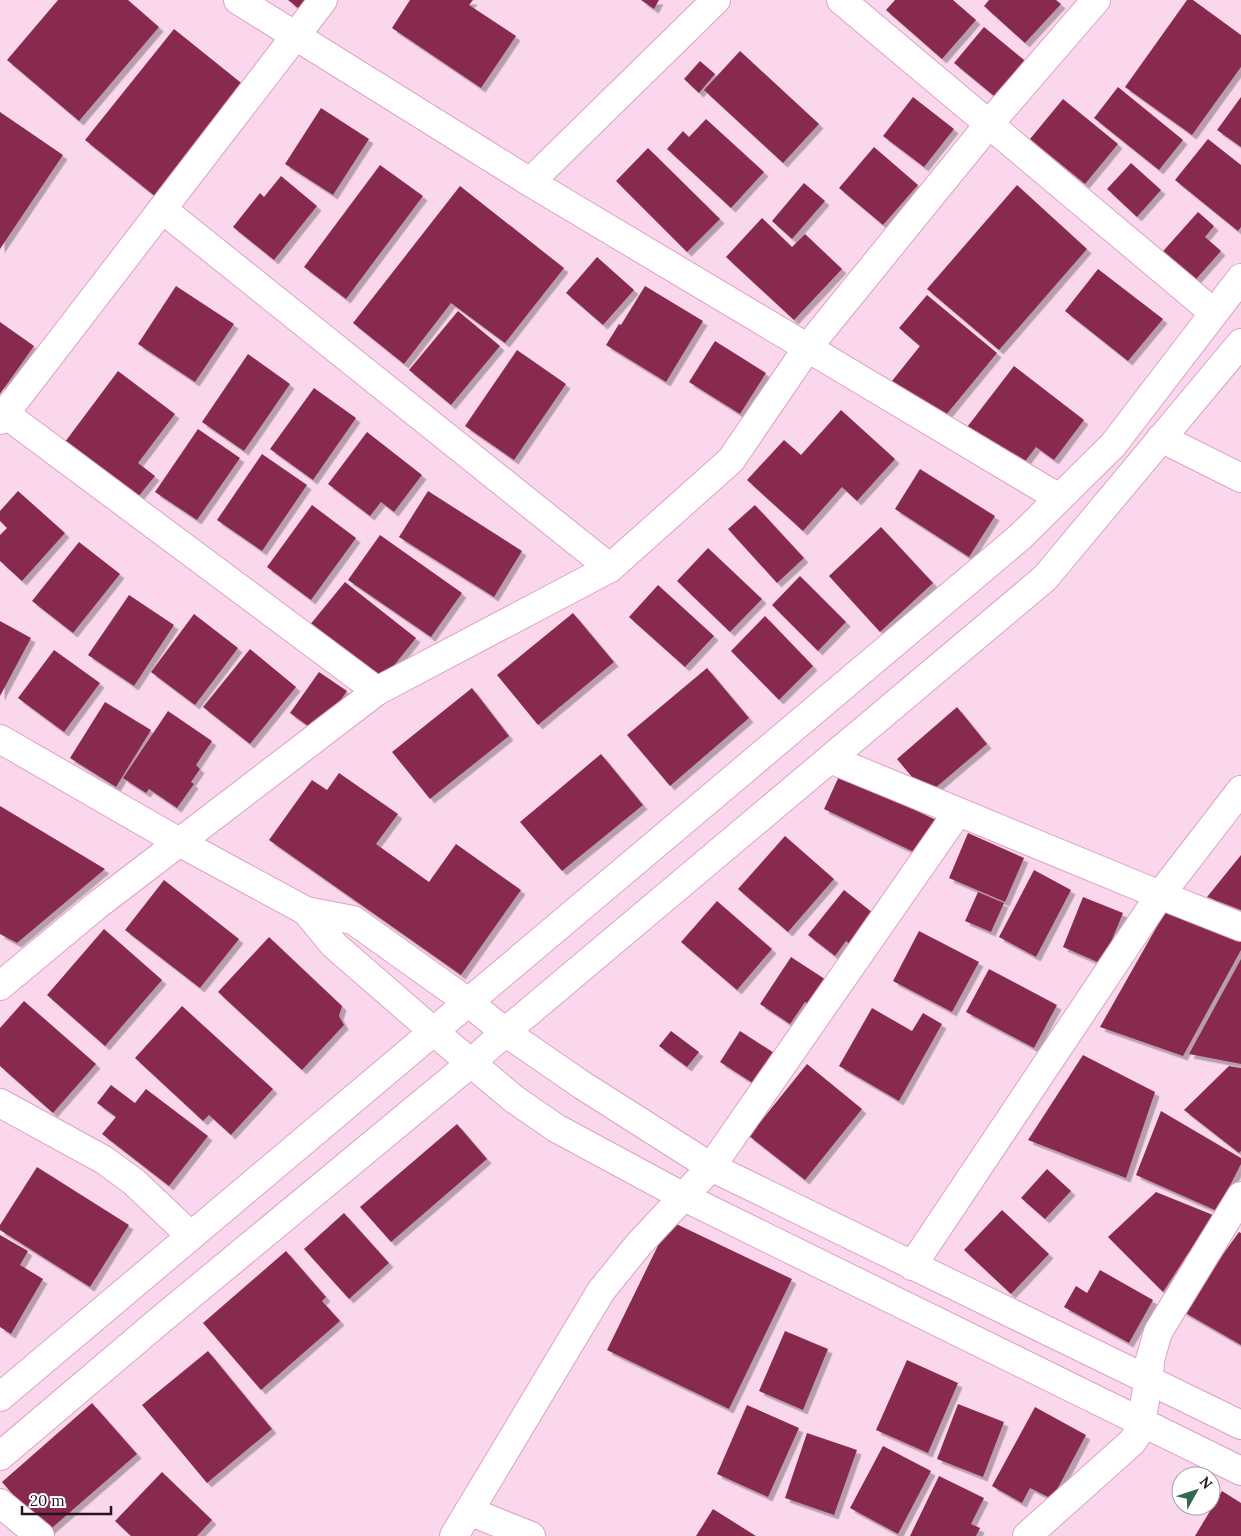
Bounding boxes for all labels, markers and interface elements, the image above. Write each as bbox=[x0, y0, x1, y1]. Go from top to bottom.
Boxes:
north arrow bbox=[1171, 1466, 1221, 1516]
text: N bbox=[1196, 1473, 1216, 1493]
scale bar bbox=[22, 1484, 111, 1516]
text: 20 m bbox=[30, 1491, 65, 1510]

